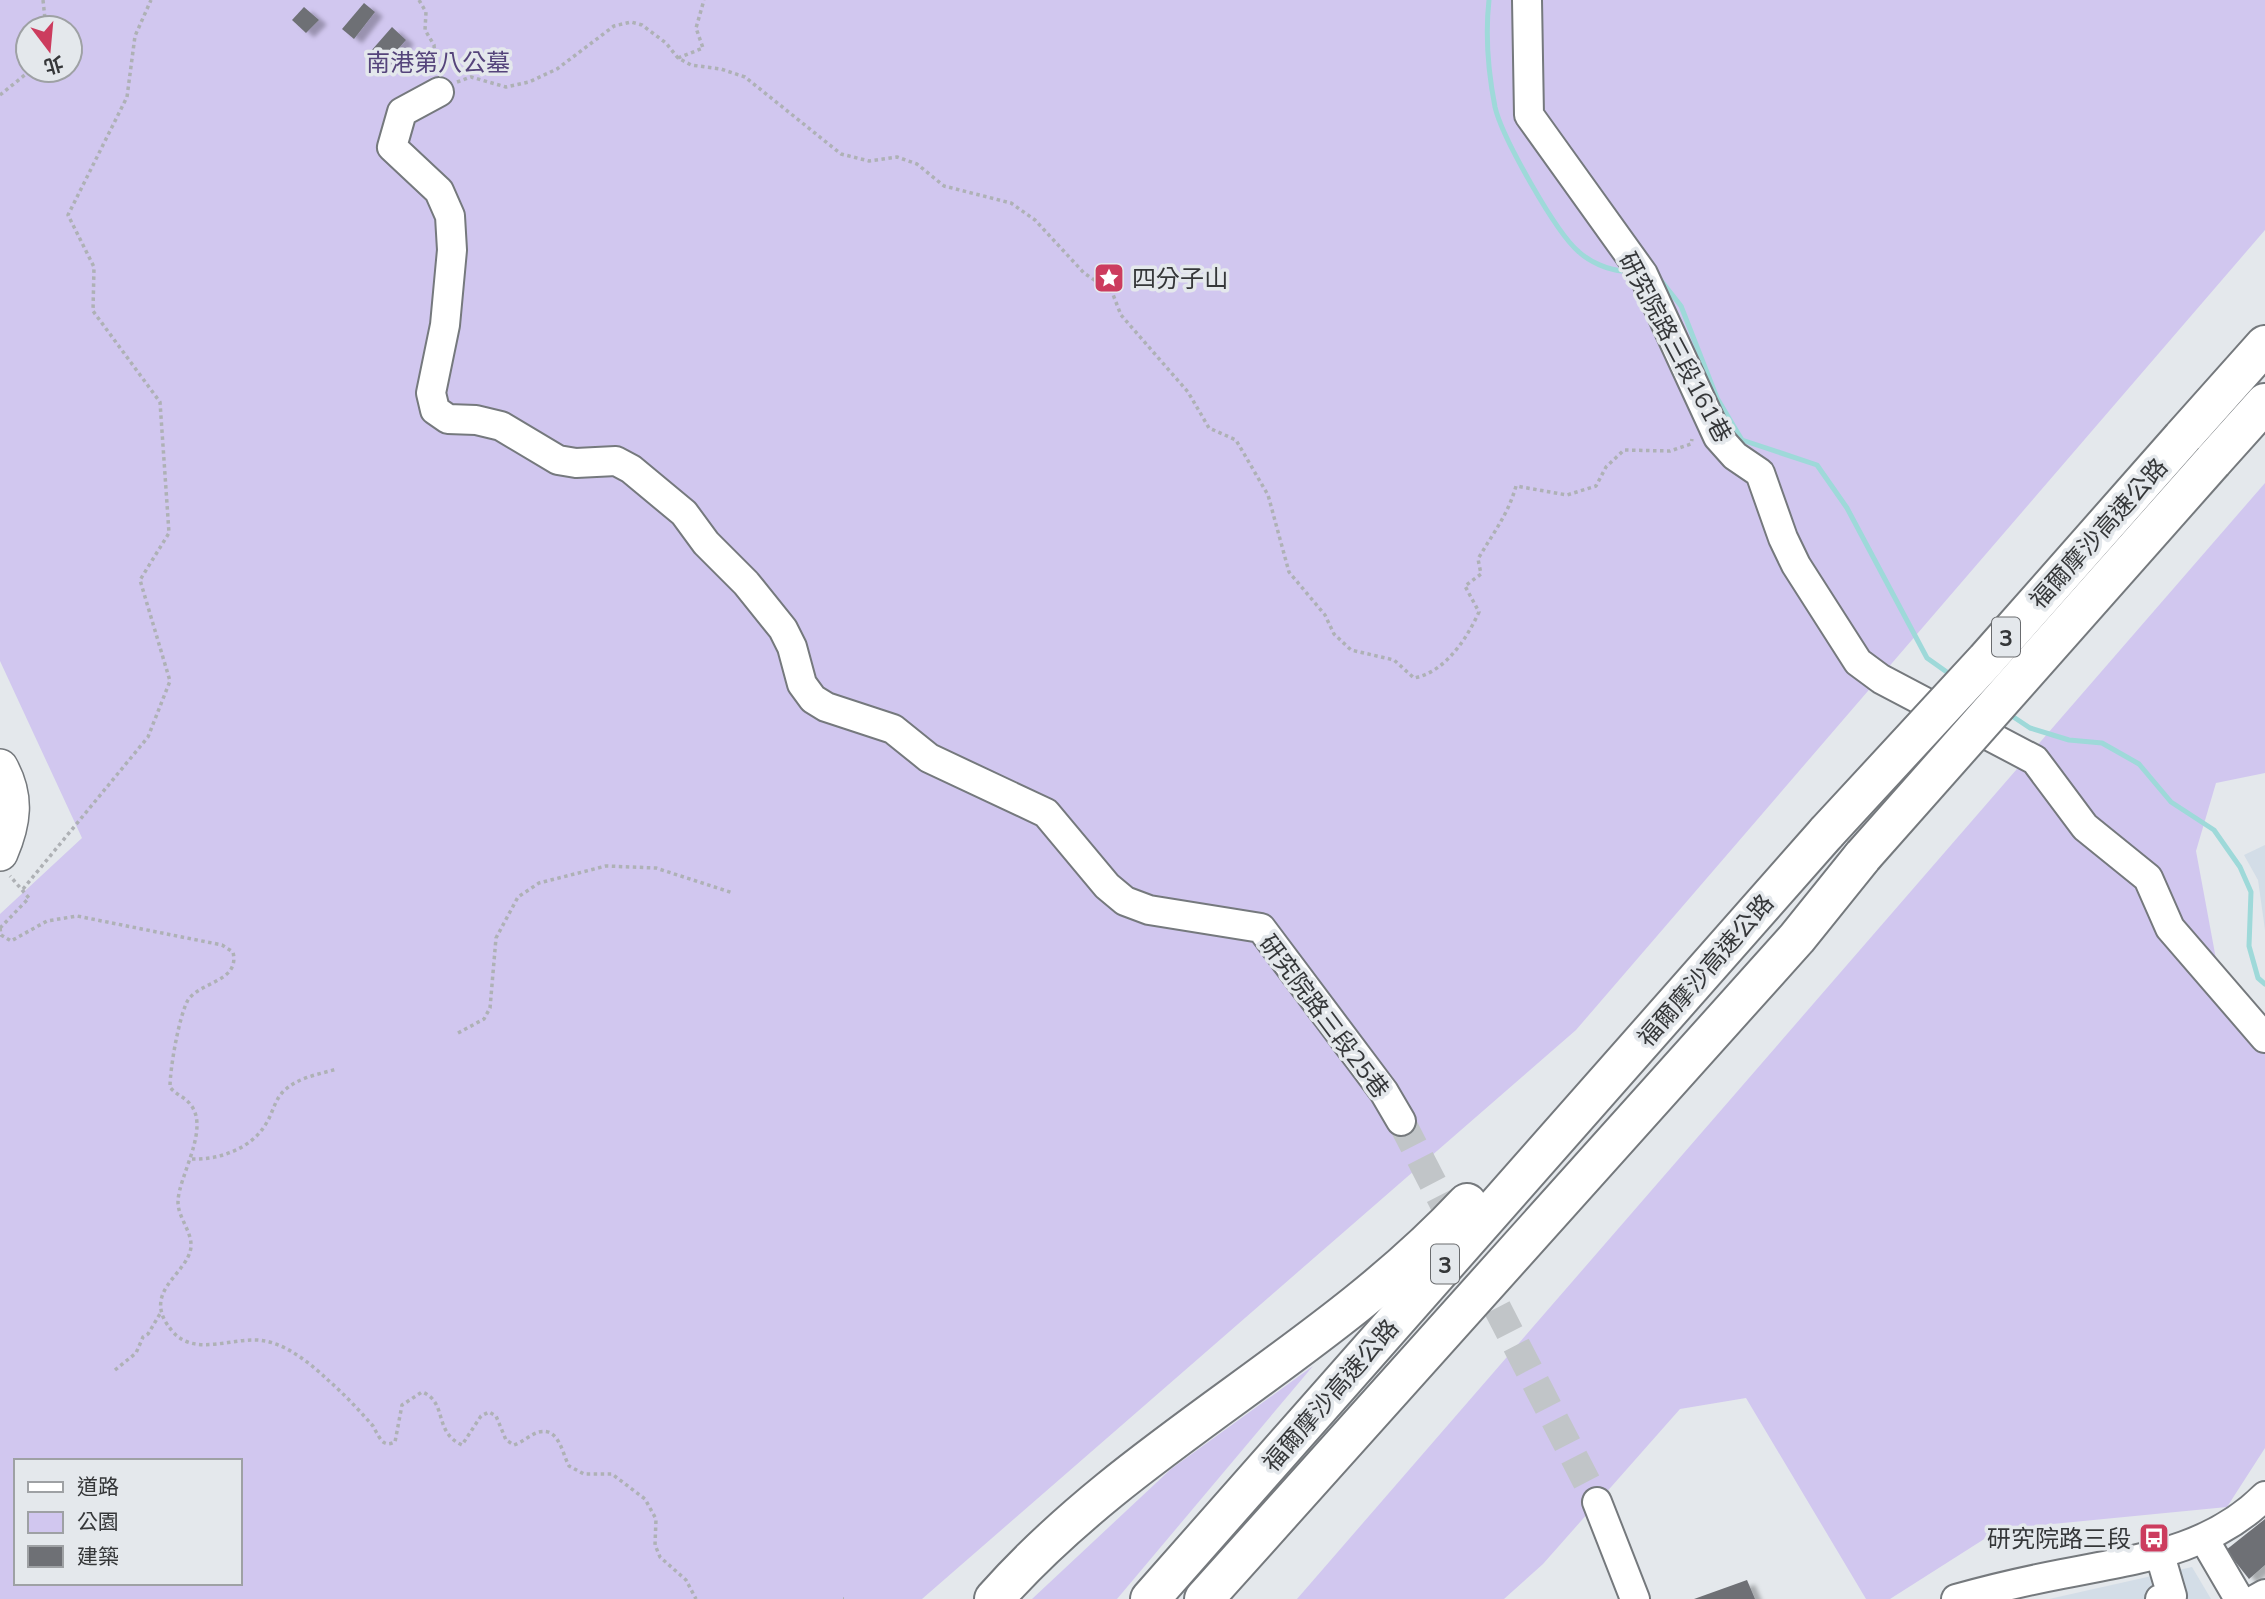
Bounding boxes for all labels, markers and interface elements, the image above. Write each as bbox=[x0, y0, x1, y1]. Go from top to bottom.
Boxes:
north arrow bbox=[14, 14, 84, 84]
park label: 南港第八公墓 bbox=[366, 47, 510, 77]
text: 北 bbox=[41, 51, 66, 79]
street label: 研究院路三段161巷 bbox=[1613, 247, 1739, 447]
place icon: 四分子山 bbox=[1092, 261, 1126, 295]
place label: 四分子山 bbox=[1132, 263, 1228, 293]
street label: 福爾摩沙高速公路 bbox=[2023, 452, 2173, 614]
road number: 3 bbox=[1992, 618, 2020, 656]
street label: 福爾摩沙高速公路 bbox=[1631, 888, 1779, 1052]
street label: 研究院路三段25巷 bbox=[1254, 928, 1396, 1104]
road number: 3 bbox=[1431, 1245, 1459, 1284]
street label: 福爾摩沙高速公路 bbox=[1256, 1313, 1404, 1477]
legend bbox=[14, 1459, 242, 1585]
text: 道路 bbox=[77, 1473, 119, 1499]
text: 公園 bbox=[77, 1508, 119, 1534]
bus stop icon: 研究院路三段 bbox=[2137, 1521, 2171, 1555]
place label: 研究院路三段 bbox=[1987, 1523, 2131, 1553]
text: 建築 bbox=[77, 1543, 119, 1569]

